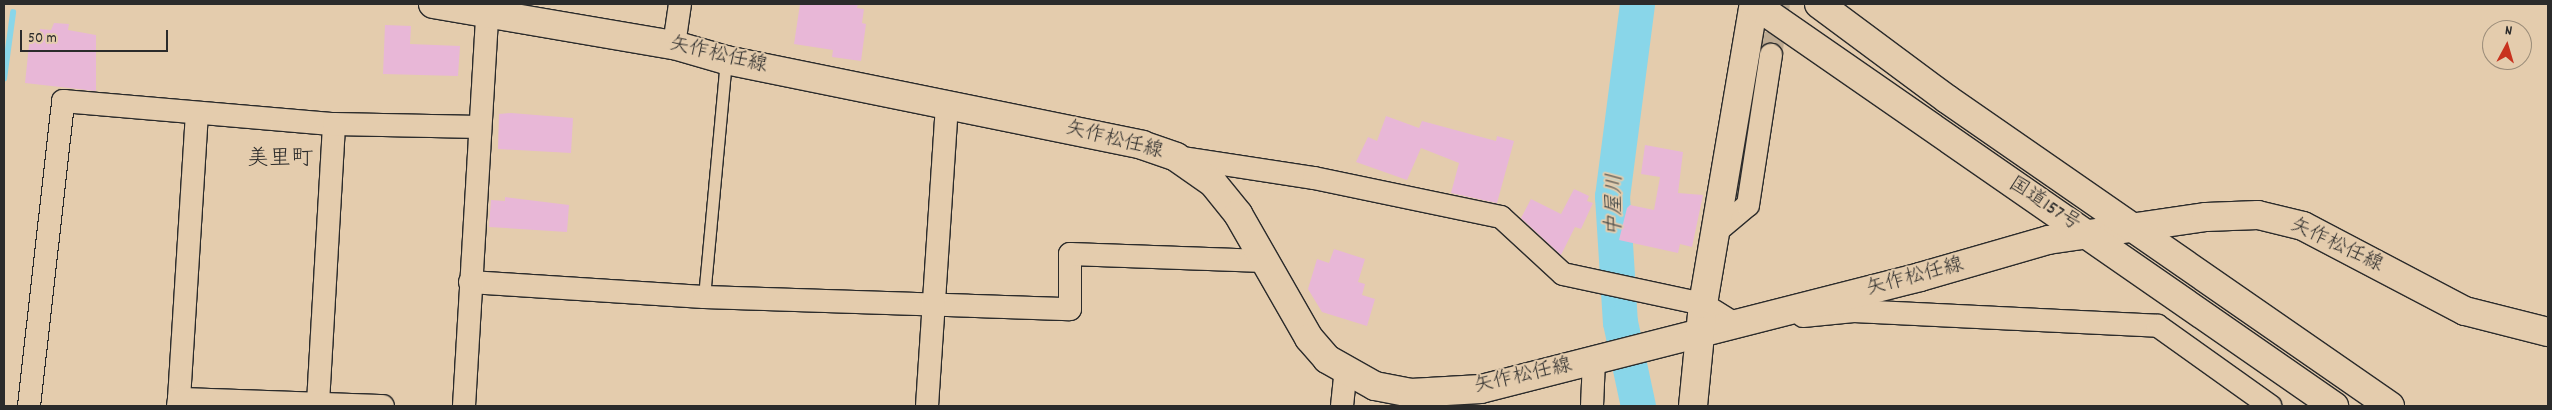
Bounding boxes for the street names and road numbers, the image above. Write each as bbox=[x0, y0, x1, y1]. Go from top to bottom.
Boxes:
street label: 矢作松任線 bbox=[667, 33, 769, 79]
street label: 矢作松任線 bbox=[1063, 117, 1165, 165]
street label: 国道157号 bbox=[2003, 173, 2085, 237]
street label: 矢作松任線 bbox=[2286, 214, 2386, 278]
street label: 矢作松任線 bbox=[1864, 253, 1966, 303]
street label: 矢作松任線 bbox=[1472, 354, 1574, 400]

